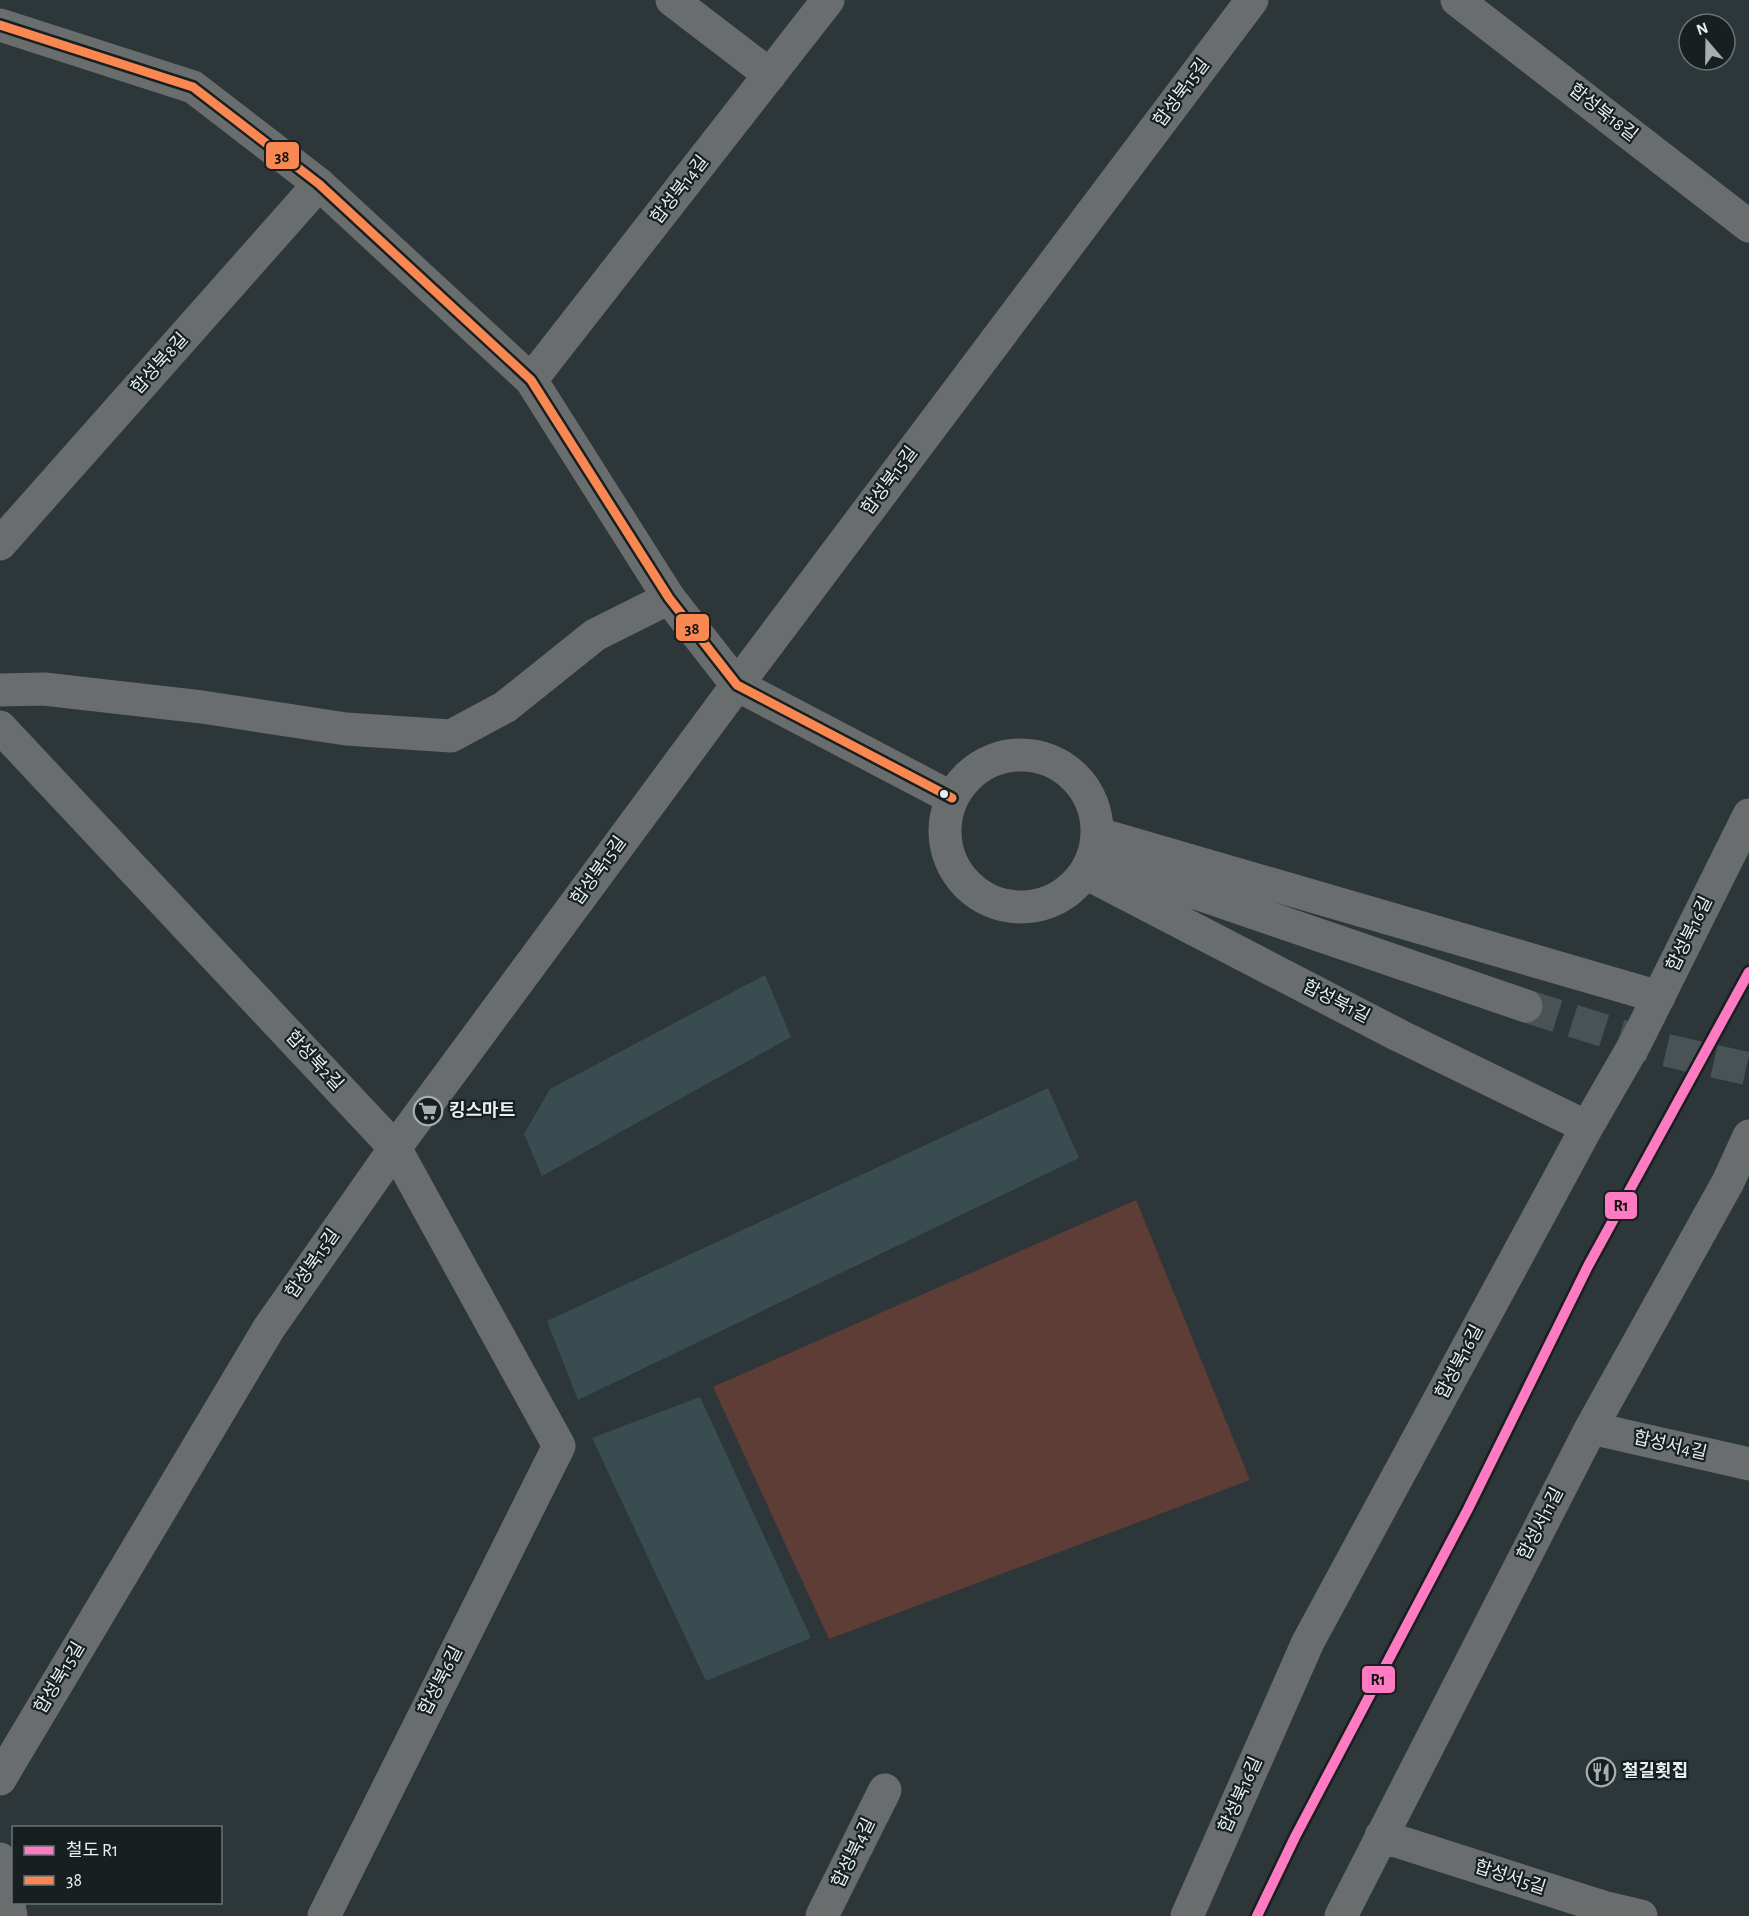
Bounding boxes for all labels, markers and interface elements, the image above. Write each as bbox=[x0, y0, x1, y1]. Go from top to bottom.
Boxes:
north arrow bbox=[1677, 12, 1737, 72]
text: N bbox=[1694, 19, 1710, 38]
street label: 합성북15길 bbox=[1149, 54, 1213, 130]
street label: 합성북18길 bbox=[1566, 79, 1642, 145]
line badge: 38 bbox=[265, 141, 300, 170]
text: 38 bbox=[275, 149, 289, 165]
street label: 합성북14길 bbox=[646, 151, 712, 227]
street label: 합성북8길 bbox=[127, 329, 192, 398]
street label: 합성북15길 bbox=[857, 442, 921, 518]
line badge: 38 bbox=[675, 613, 710, 642]
text: 38 bbox=[685, 621, 699, 637]
unlabelled marker bbox=[938, 788, 950, 800]
street label: 합성북15길 bbox=[567, 832, 630, 909]
street label: 합성북16길 bbox=[1662, 893, 1716, 974]
street label: 합성북1길 bbox=[1300, 976, 1373, 1026]
street label: 합성북2길 bbox=[282, 1026, 347, 1094]
supermarket icon: 킹스마트 bbox=[412, 1095, 444, 1127]
place label: 킹스마트 bbox=[449, 1101, 515, 1120]
line badge: R1 bbox=[1604, 1191, 1638, 1220]
text: R1 bbox=[1613, 1198, 1629, 1214]
street label: 합성북15길 bbox=[281, 1225, 343, 1302]
street label: 합성북16길 bbox=[1431, 1321, 1487, 1402]
street label: 합성서4길 bbox=[1631, 1427, 1709, 1463]
street label: 합성서11길 bbox=[1513, 1484, 1567, 1563]
street label: 합성북15길 bbox=[30, 1638, 88, 1717]
street label: 합성북6길 bbox=[414, 1643, 466, 1718]
line badge: R1 bbox=[1361, 1665, 1396, 1694]
text: R1 bbox=[1370, 1672, 1386, 1688]
street label: 합성북16길 bbox=[1214, 1754, 1266, 1836]
restaurant icon: 철길횟집 bbox=[1585, 1756, 1617, 1788]
place label: 철길횟집 bbox=[1622, 1761, 1688, 1781]
street label: 합성북4길 bbox=[828, 1815, 879, 1891]
legend bbox=[12, 1826, 222, 1904]
text: 철도 R1 bbox=[66, 1841, 118, 1860]
street label: 합성서5길 bbox=[1472, 1856, 1548, 1898]
text: 38 bbox=[66, 1872, 82, 1890]

